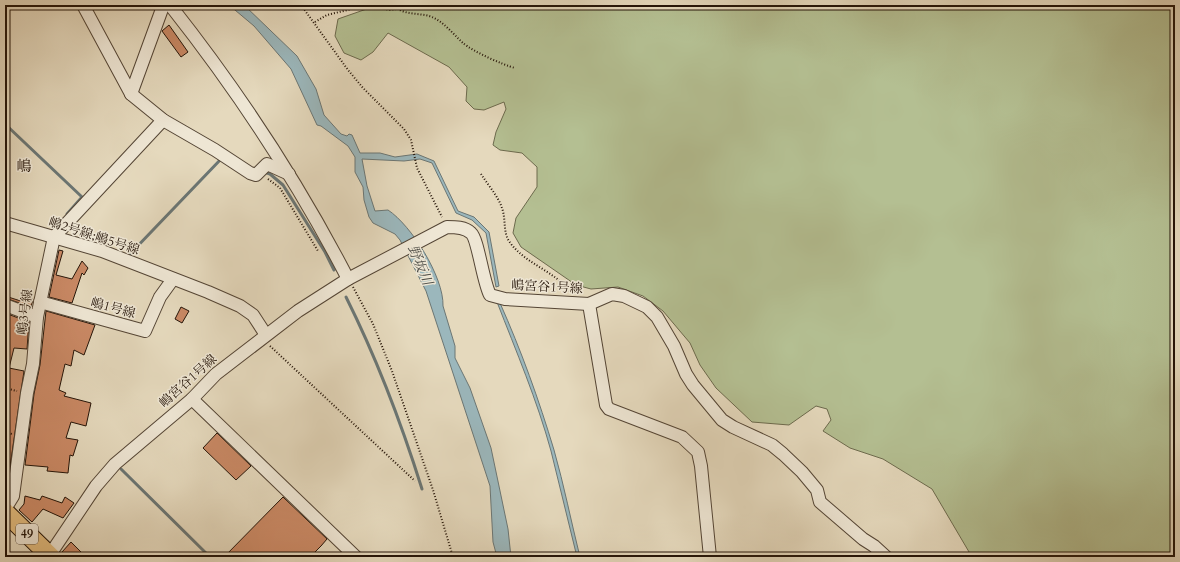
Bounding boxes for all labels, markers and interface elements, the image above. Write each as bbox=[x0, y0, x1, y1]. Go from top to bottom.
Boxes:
district label: 嶋 bbox=[16, 156, 32, 176]
street label: 嶋2号線;嶋5号線 bbox=[46, 213, 142, 259]
water label: 野坂川 bbox=[403, 242, 438, 290]
street label: 嶋宮谷1号線 bbox=[511, 276, 583, 298]
street label: 嶋3号線 bbox=[13, 288, 37, 336]
street label: 嶋1号線 bbox=[89, 293, 137, 323]
street label: 嶋宮谷1号線 bbox=[155, 350, 221, 412]
road number: 49 bbox=[16, 524, 38, 544]

